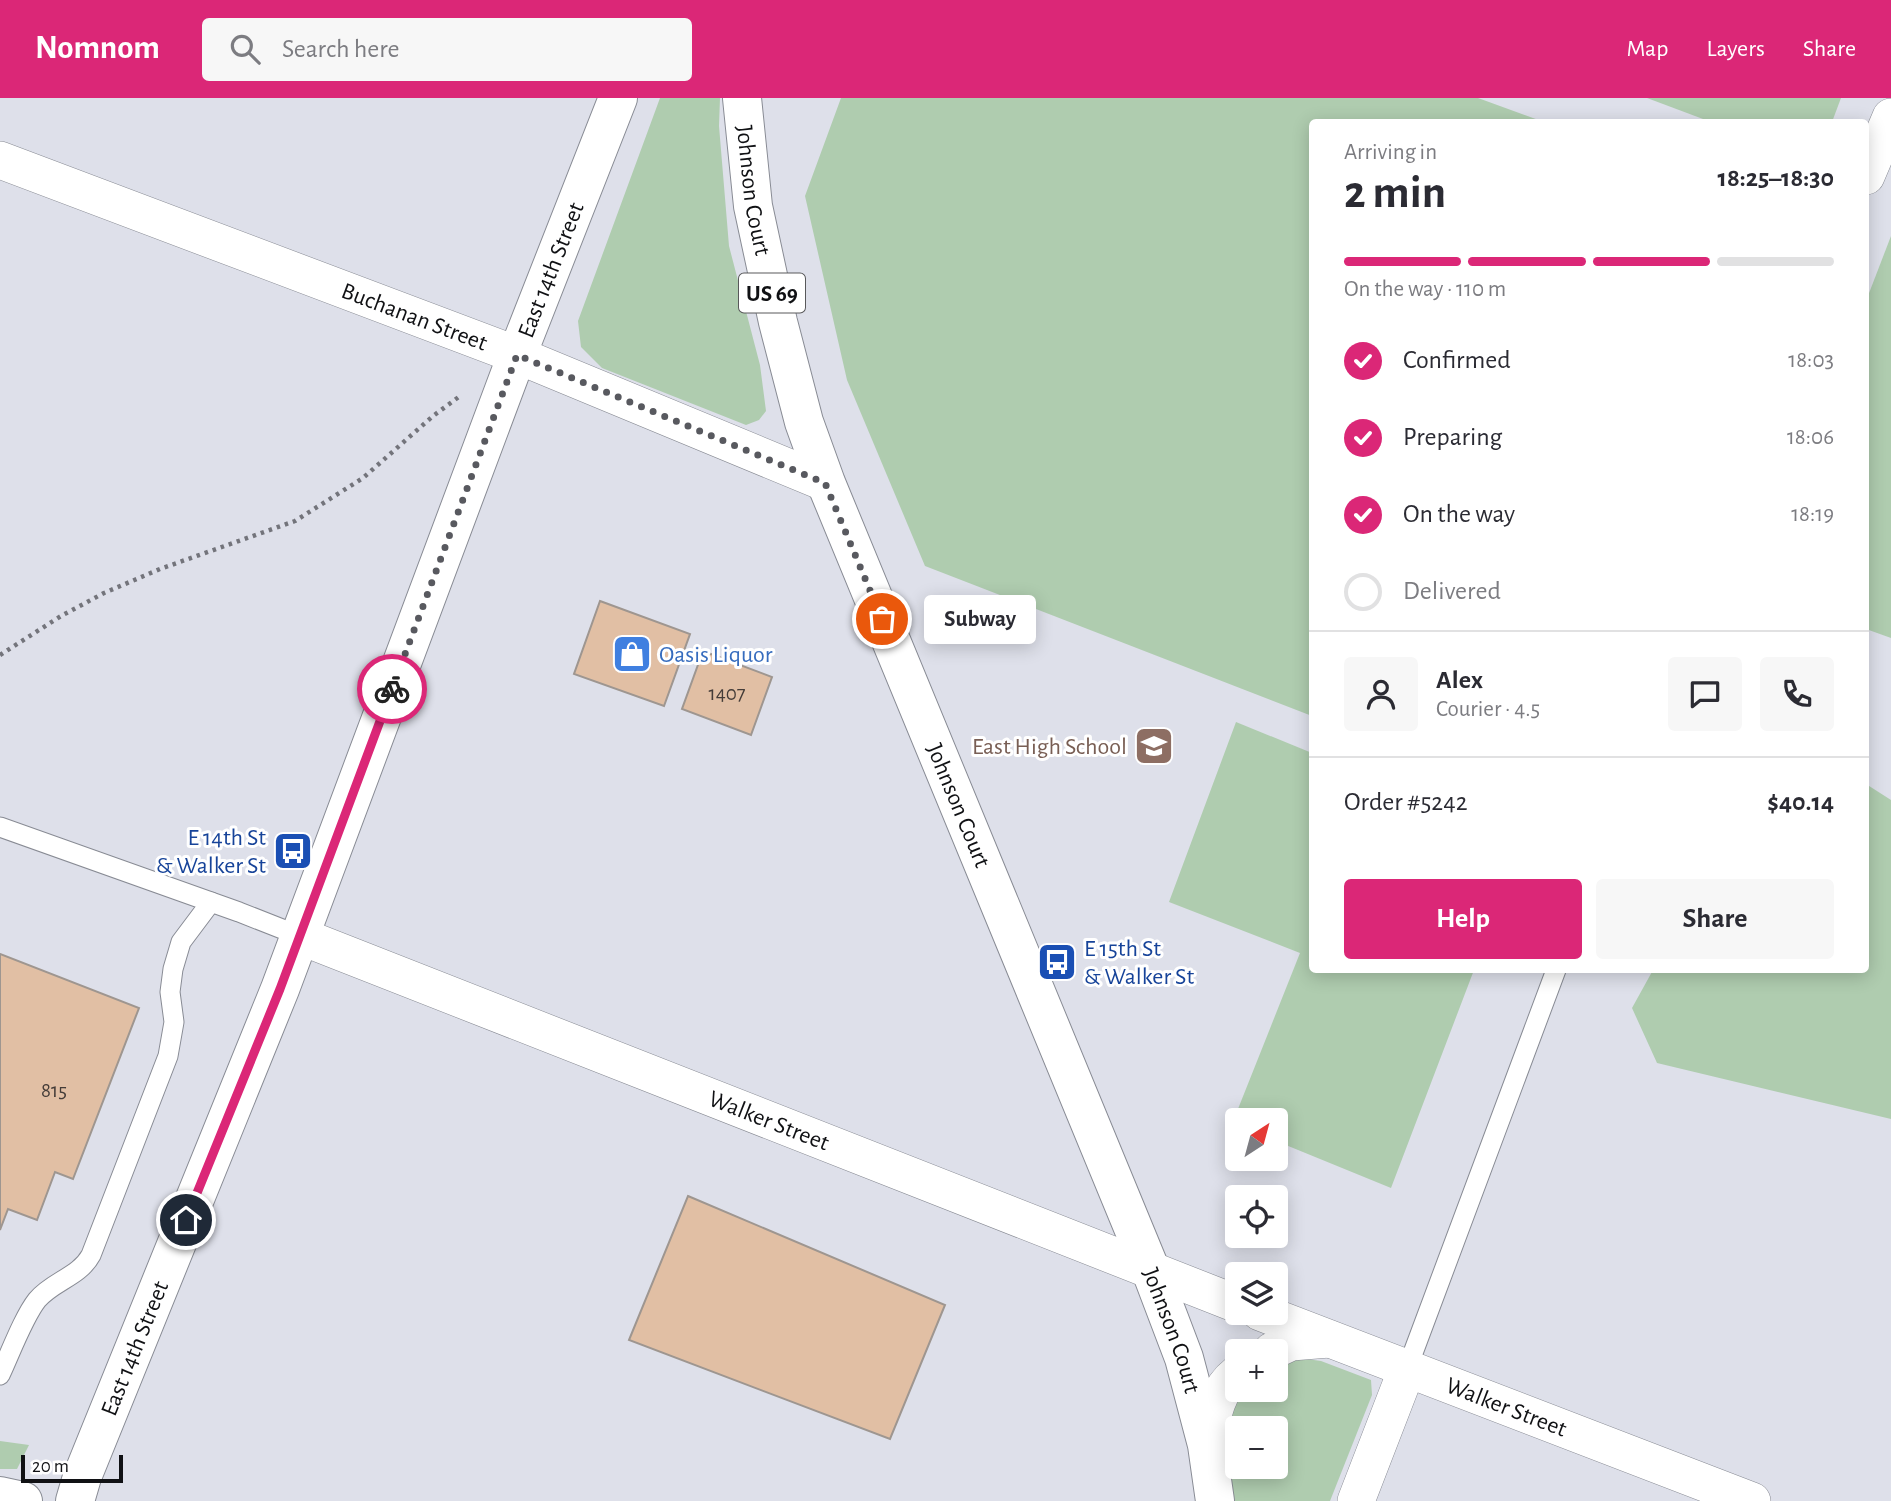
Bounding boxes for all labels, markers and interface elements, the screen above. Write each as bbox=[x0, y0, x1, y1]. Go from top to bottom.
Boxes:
search box bbox=[202, 18, 692, 81]
icon: search bbox=[226, 30, 264, 68]
text: Nomnom bbox=[35, 32, 160, 65]
text: Search here bbox=[282, 36, 400, 62]
text: Map bbox=[1626, 37, 1668, 61]
text: Layers bbox=[1706, 37, 1765, 61]
text: Share bbox=[1803, 37, 1856, 61]
street label: Johnson Court bbox=[732, 124, 774, 258]
text: Arriving in bbox=[1344, 141, 1437, 164]
text: 18:25–18:30 bbox=[1718, 165, 1834, 191]
text: 2 min bbox=[1344, 170, 1446, 216]
street label: East 14th Street bbox=[514, 199, 589, 341]
road number: US 69 bbox=[739, 274, 805, 312]
text: On the way · 110 m bbox=[1344, 278, 1506, 301]
street label: Buchanan Street bbox=[338, 279, 491, 356]
icon: check bbox=[1344, 342, 1382, 380]
text: Confirmed bbox=[1403, 347, 1511, 373]
text: 18:03 bbox=[1788, 349, 1834, 372]
icon: check bbox=[1344, 419, 1382, 457]
text: Preparing bbox=[1403, 424, 1502, 450]
text: 18:06 bbox=[1787, 426, 1834, 449]
icon: check bbox=[1344, 496, 1382, 534]
text: On the way bbox=[1403, 501, 1515, 527]
text: 18:19 bbox=[1791, 503, 1834, 526]
text: Delivered bbox=[1403, 578, 1501, 604]
pin bbox=[852, 589, 912, 649]
callout: Subway bbox=[924, 594, 1036, 644]
icon: bag bbox=[863, 600, 901, 638]
text: Subway bbox=[944, 608, 1016, 631]
shop icon: Oasis Liquor bbox=[611, 633, 653, 675]
place label: Oasis Liquor bbox=[659, 643, 773, 667]
courier bbox=[357, 654, 427, 724]
button: person bbox=[1344, 657, 1418, 731]
button: chat bbox=[1668, 657, 1742, 731]
button: phone bbox=[1760, 657, 1834, 731]
text: Alex bbox=[1436, 667, 1483, 693]
icon: bike bbox=[373, 670, 411, 708]
house number: 1407 bbox=[708, 683, 746, 704]
text: Courier · 4.5 bbox=[1436, 698, 1540, 721]
school or university icon: East High School bbox=[1133, 725, 1175, 767]
place label: East High School bbox=[972, 735, 1127, 759]
street label: Johnson Court bbox=[922, 740, 994, 871]
text: Order #5242 bbox=[1344, 789, 1467, 815]
text: $40.14 bbox=[1767, 789, 1834, 815]
place label: E 14th St & Walker St bbox=[156, 826, 266, 878]
bus stop icon: E 14th St & Walker St bbox=[272, 830, 314, 872]
button: Help bbox=[1344, 879, 1582, 959]
button: Share bbox=[1596, 879, 1834, 959]
place label: E 15th St & Walker St bbox=[1084, 937, 1194, 989]
bus stop icon: E 15th St & Walker St bbox=[1036, 941, 1078, 983]
house number: 815 bbox=[41, 1080, 67, 1101]
street label: Walker Street bbox=[705, 1087, 833, 1156]
north arrow bbox=[1225, 1108, 1288, 1171]
map controls bbox=[1225, 1108, 1288, 1479]
button: locate bbox=[1225, 1185, 1288, 1248]
pin bbox=[156, 1190, 216, 1250]
icon: home bbox=[167, 1201, 205, 1239]
button: layers bbox=[1225, 1262, 1288, 1325]
street label: Johnson Court bbox=[1138, 1265, 1204, 1396]
street label: East 14th Street bbox=[97, 1277, 173, 1419]
button: + bbox=[1225, 1339, 1288, 1402]
street label: Walker Street bbox=[1442, 1374, 1570, 1442]
button: − bbox=[1225, 1416, 1288, 1479]
scale bar bbox=[21, 1452, 122, 1484]
text: 20 m bbox=[32, 1457, 69, 1476]

